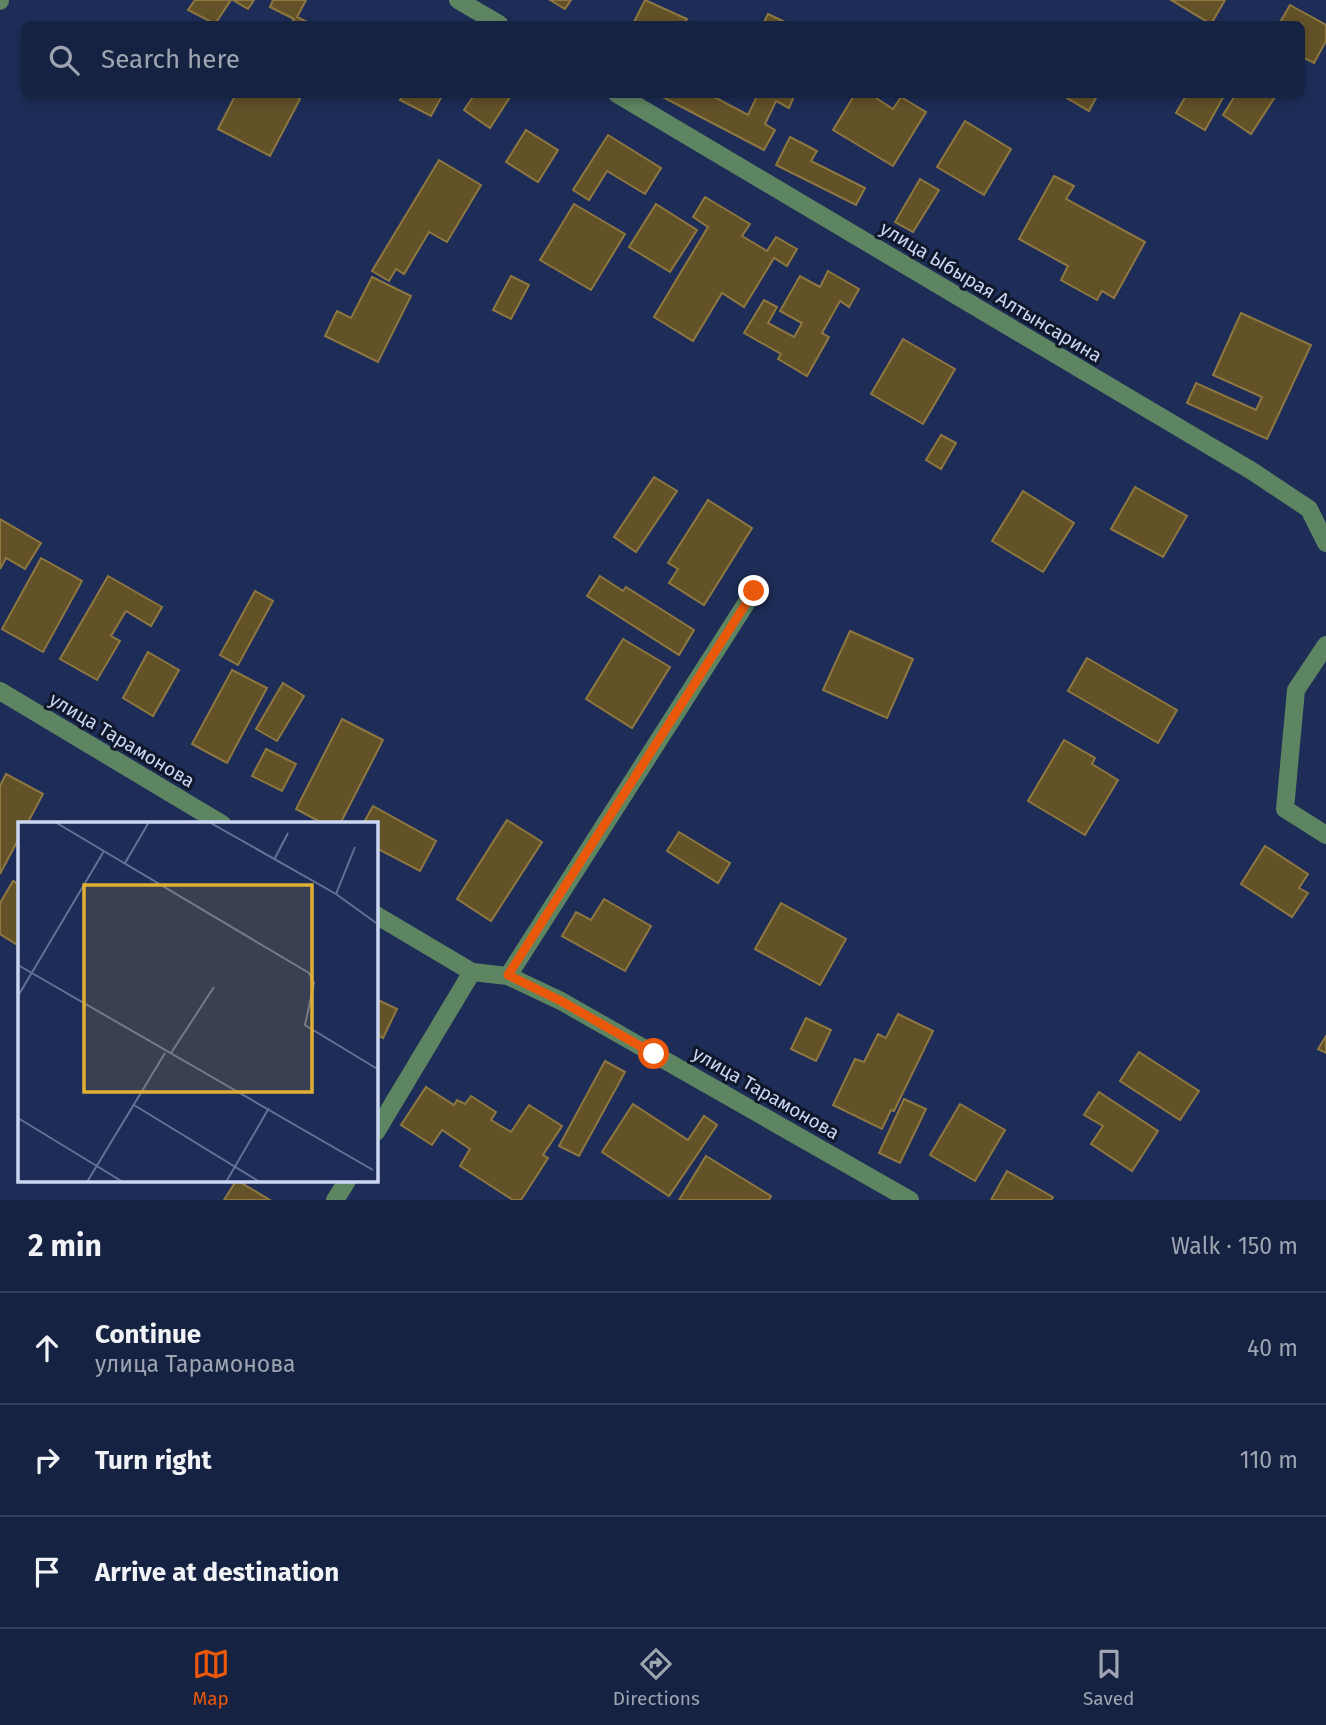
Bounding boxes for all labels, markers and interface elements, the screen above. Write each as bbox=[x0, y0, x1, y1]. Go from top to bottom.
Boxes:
search box bbox=[21, 21, 1305, 98]
icon: search bbox=[45, 41, 83, 79]
text: Search here bbox=[101, 44, 240, 75]
street label: улица Ыбырая Алтынсарина bbox=[876, 217, 1106, 367]
route end bbox=[738, 575, 769, 606]
street label: улица Тарамонова bbox=[45, 687, 199, 793]
inset map bbox=[18, 822, 378, 1182]
route start bbox=[638, 1038, 669, 1069]
street label: улица Тарамонова bbox=[689, 1042, 843, 1144]
text: 2 min bbox=[28, 1228, 102, 1264]
text: Walk · 150 m bbox=[1171, 1232, 1298, 1260]
text: Continue bbox=[95, 1319, 201, 1350]
icon: ahead bbox=[28, 1329, 66, 1367]
text: 40 m bbox=[1247, 1334, 1298, 1362]
text: улица Тарамонова bbox=[95, 1350, 296, 1378]
icon: right bbox=[28, 1441, 66, 1479]
text: Turn right bbox=[95, 1445, 212, 1476]
text: 110 m bbox=[1240, 1446, 1298, 1474]
icon: arrive bbox=[28, 1553, 66, 1591]
text: Arrive at destination bbox=[95, 1557, 339, 1588]
tab: Map bbox=[192, 1645, 230, 1710]
tab: Directions bbox=[613, 1645, 700, 1710]
tab: Saved bbox=[1083, 1645, 1134, 1710]

